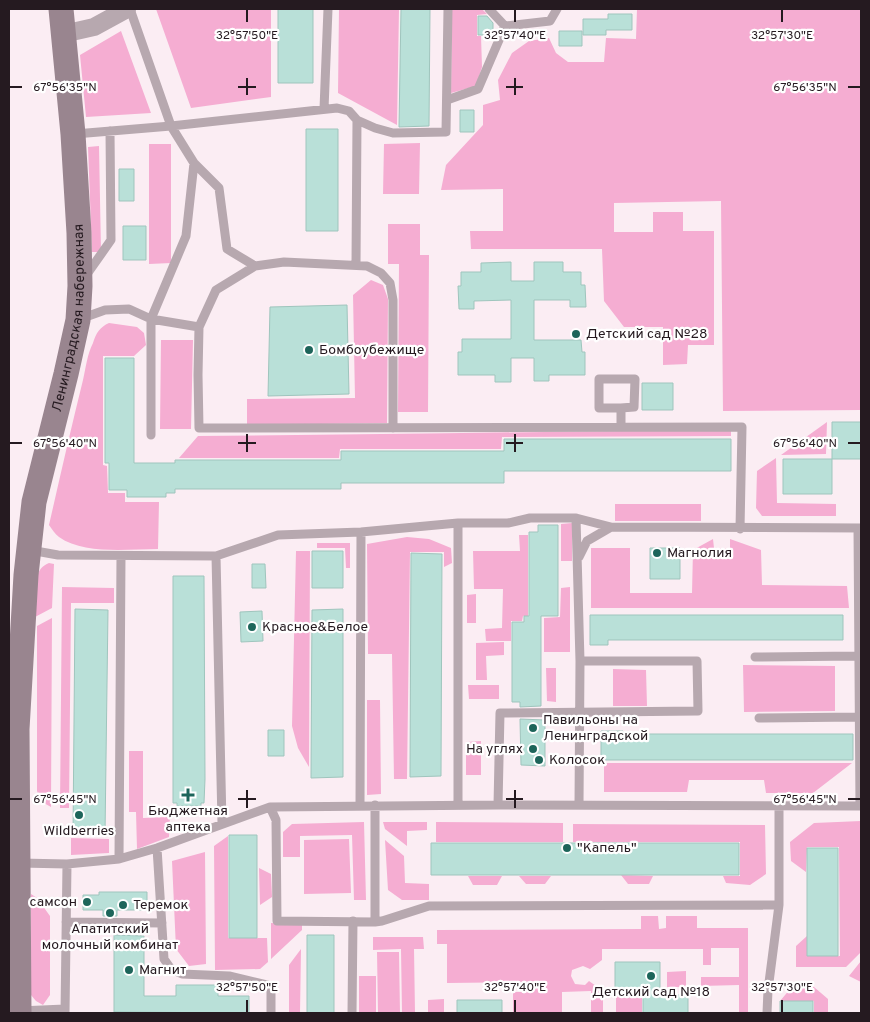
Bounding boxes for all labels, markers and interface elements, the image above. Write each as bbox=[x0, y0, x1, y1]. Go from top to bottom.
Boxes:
text: 32°57'50"E bbox=[216, 28, 278, 44]
text: 32°57'40"E bbox=[484, 28, 546, 44]
text: 32°57'30"E bbox=[751, 28, 813, 44]
text: 67°56'35"N bbox=[33, 80, 97, 96]
text: 67°56'35"N bbox=[773, 80, 837, 96]
street label: Ленинградская набережная bbox=[48, 223, 89, 414]
place label: Детский сад №28 bbox=[586, 326, 708, 343]
marker: Детский сад №28 bbox=[570, 328, 582, 340]
place label: Бомбоубежище bbox=[319, 342, 424, 359]
marker: Бомбоубежище bbox=[303, 344, 315, 356]
text: 67°56'40"N bbox=[33, 436, 97, 452]
text: 67°56'40"N bbox=[773, 436, 837, 452]
place label: Магнолия bbox=[667, 545, 732, 562]
marker: Магнолия bbox=[651, 547, 663, 559]
place label: Красное&Белое bbox=[262, 619, 368, 636]
marker: Красное&Белое bbox=[246, 621, 258, 633]
place label: Павильоны на Ленинградской bbox=[543, 712, 648, 745]
marker: Павильоны на Ленинградской bbox=[527, 722, 539, 734]
place label: На углях bbox=[466, 741, 523, 758]
marker: На углях bbox=[527, 743, 539, 755]
place label: Колосок bbox=[549, 752, 605, 769]
marker: Колосок bbox=[533, 754, 545, 766]
marker: Бюджетная аптека bbox=[182, 789, 194, 801]
text: 67°56'45"N bbox=[33, 792, 97, 808]
text: 67°56'45"N bbox=[773, 792, 837, 808]
place label: Бюджетная аптека bbox=[148, 803, 228, 836]
marker: Wildberries bbox=[73, 809, 85, 821]
place label: Wildberries bbox=[44, 823, 114, 840]
place label: "Капель" bbox=[577, 840, 637, 857]
marker: "Капель" bbox=[561, 842, 573, 854]
place label: самсон bbox=[30, 894, 77, 911]
marker: самсон bbox=[81, 896, 93, 908]
place label: Теремок bbox=[133, 897, 189, 914]
marker: Теремок bbox=[117, 899, 129, 911]
marker: Апатитский молочный комбинат bbox=[104, 907, 116, 919]
place label: Апатитский молочный комбинат bbox=[42, 921, 178, 954]
place label: Магнит bbox=[139, 962, 186, 979]
marker: Магнит bbox=[123, 964, 135, 976]
marker: Детский сад №18 bbox=[645, 970, 657, 982]
text: 32°57'50"E bbox=[216, 980, 278, 996]
text: 32°57'40"E bbox=[484, 980, 546, 996]
text: 32°57'30"E bbox=[751, 980, 813, 996]
place label: Детский сад №18 bbox=[592, 984, 710, 1001]

